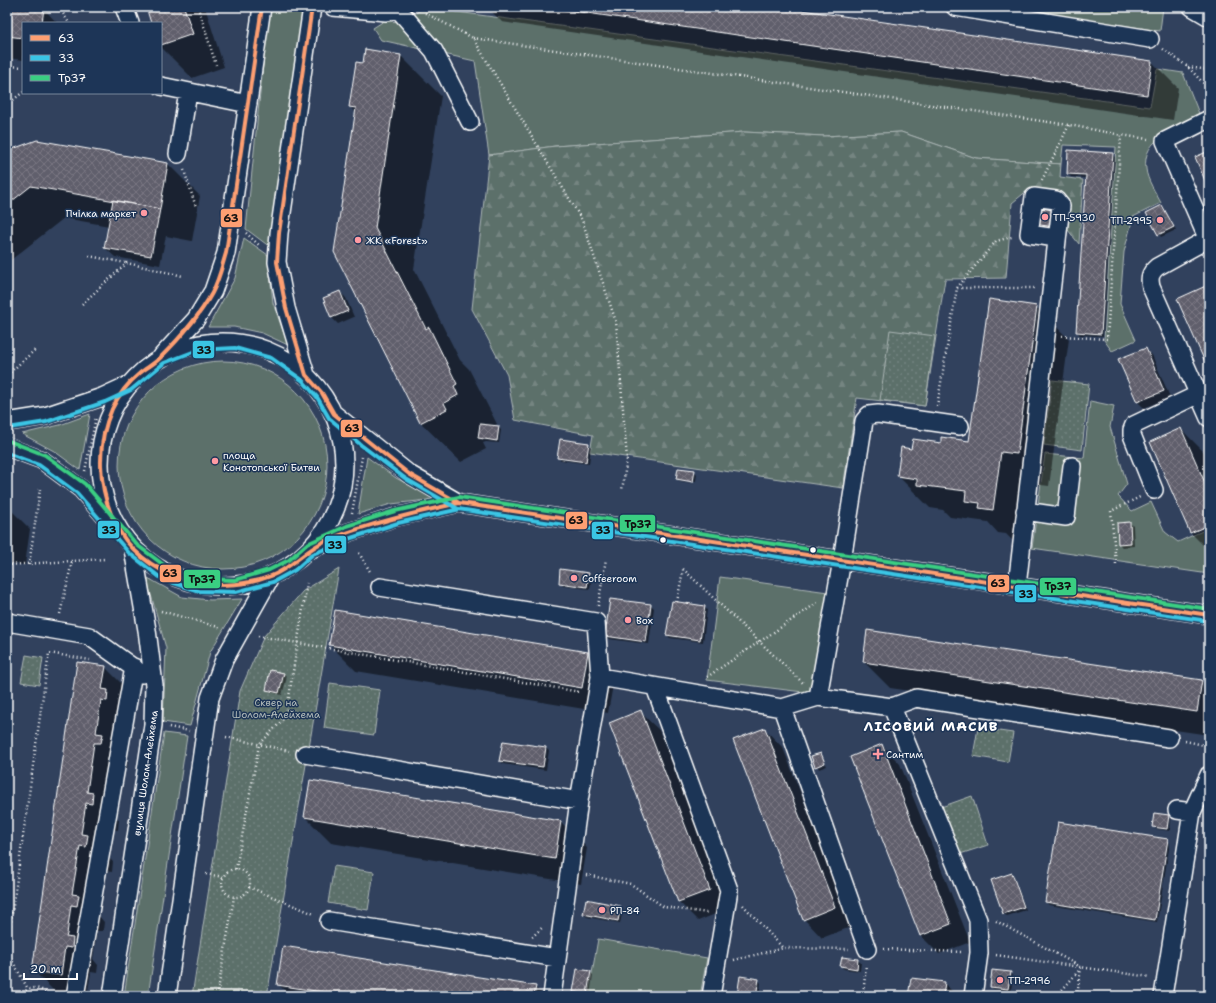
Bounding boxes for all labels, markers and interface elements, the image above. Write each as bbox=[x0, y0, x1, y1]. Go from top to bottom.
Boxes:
legend bbox=[22, 22, 162, 94]
text: 63 bbox=[58, 30, 74, 46]
text: 33 bbox=[58, 50, 74, 66]
text: Тр37 bbox=[58, 70, 86, 86]
place label: Пчілка маркет bbox=[66, 207, 137, 220]
marker: Пчілка маркет bbox=[139, 208, 149, 218]
line badge: 63 bbox=[220, 208, 243, 228]
text: 63 bbox=[223, 211, 239, 226]
place label: ТП-5930 bbox=[1053, 211, 1095, 224]
marker: ТП-5930 bbox=[1040, 212, 1050, 222]
place label: ТП-2995 bbox=[1110, 214, 1152, 227]
marker: ТП-2995 bbox=[1155, 215, 1165, 225]
place label: ЖК «Forest» bbox=[366, 234, 428, 247]
marker: ЖК «Forest» bbox=[353, 235, 363, 245]
line badge: 33 bbox=[192, 340, 215, 359]
text: 33 bbox=[196, 343, 212, 358]
line badge: 63 bbox=[340, 419, 363, 438]
text: 63 bbox=[344, 421, 360, 436]
place label: площа Конотопської Битви bbox=[223, 449, 320, 474]
marker: площа Конотопської Битви bbox=[210, 456, 220, 466]
line badge: 63 bbox=[565, 511, 588, 530]
text: 63 bbox=[568, 513, 584, 528]
line badge: Тр37 bbox=[619, 514, 656, 533]
text: Тр37 bbox=[624, 517, 652, 532]
line badge: 33 bbox=[97, 520, 120, 539]
line badge: 33 bbox=[591, 521, 614, 540]
text: 33 bbox=[101, 523, 117, 538]
text: 33 bbox=[595, 523, 611, 538]
line badge: 33 bbox=[324, 535, 347, 554]
unlabelled marker bbox=[658, 535, 668, 545]
text: 33 bbox=[327, 538, 343, 553]
unlabelled marker bbox=[808, 545, 818, 555]
line badge: 63 bbox=[159, 564, 182, 583]
text: 63 bbox=[162, 566, 178, 581]
line badge: Тр37 bbox=[183, 569, 221, 589]
text: Тр37 bbox=[188, 572, 216, 587]
place label: Coffeeroom bbox=[582, 572, 637, 585]
marker: Coffeeroom bbox=[569, 573, 579, 583]
line badge: 63 bbox=[987, 574, 1010, 593]
text: 63 bbox=[990, 576, 1006, 591]
line badge: Тр37 bbox=[1039, 577, 1077, 596]
text: Тр37 bbox=[1044, 579, 1072, 594]
line badge: 33 bbox=[1014, 584, 1037, 603]
text: 33 bbox=[1018, 587, 1034, 602]
place label: Box bbox=[636, 614, 653, 627]
marker: Box bbox=[623, 615, 633, 625]
park label: Сквер на Шолом-Алейхема bbox=[232, 696, 321, 721]
street label: вулиця Шолом-Алейхема bbox=[130, 709, 161, 837]
district label: ЛІСОВИЙ МАСИВ bbox=[864, 717, 998, 735]
place label: Сантим bbox=[886, 748, 924, 761]
marker: Сантим bbox=[873, 749, 883, 759]
place label: РП-84 bbox=[610, 904, 640, 917]
marker: РП-84 bbox=[597, 905, 607, 915]
scale bar bbox=[24, 955, 77, 981]
text: 20 m bbox=[30, 961, 61, 977]
place label: ТП-2996 bbox=[1008, 974, 1051, 987]
marker: ТП-2996 bbox=[995, 975, 1005, 985]

